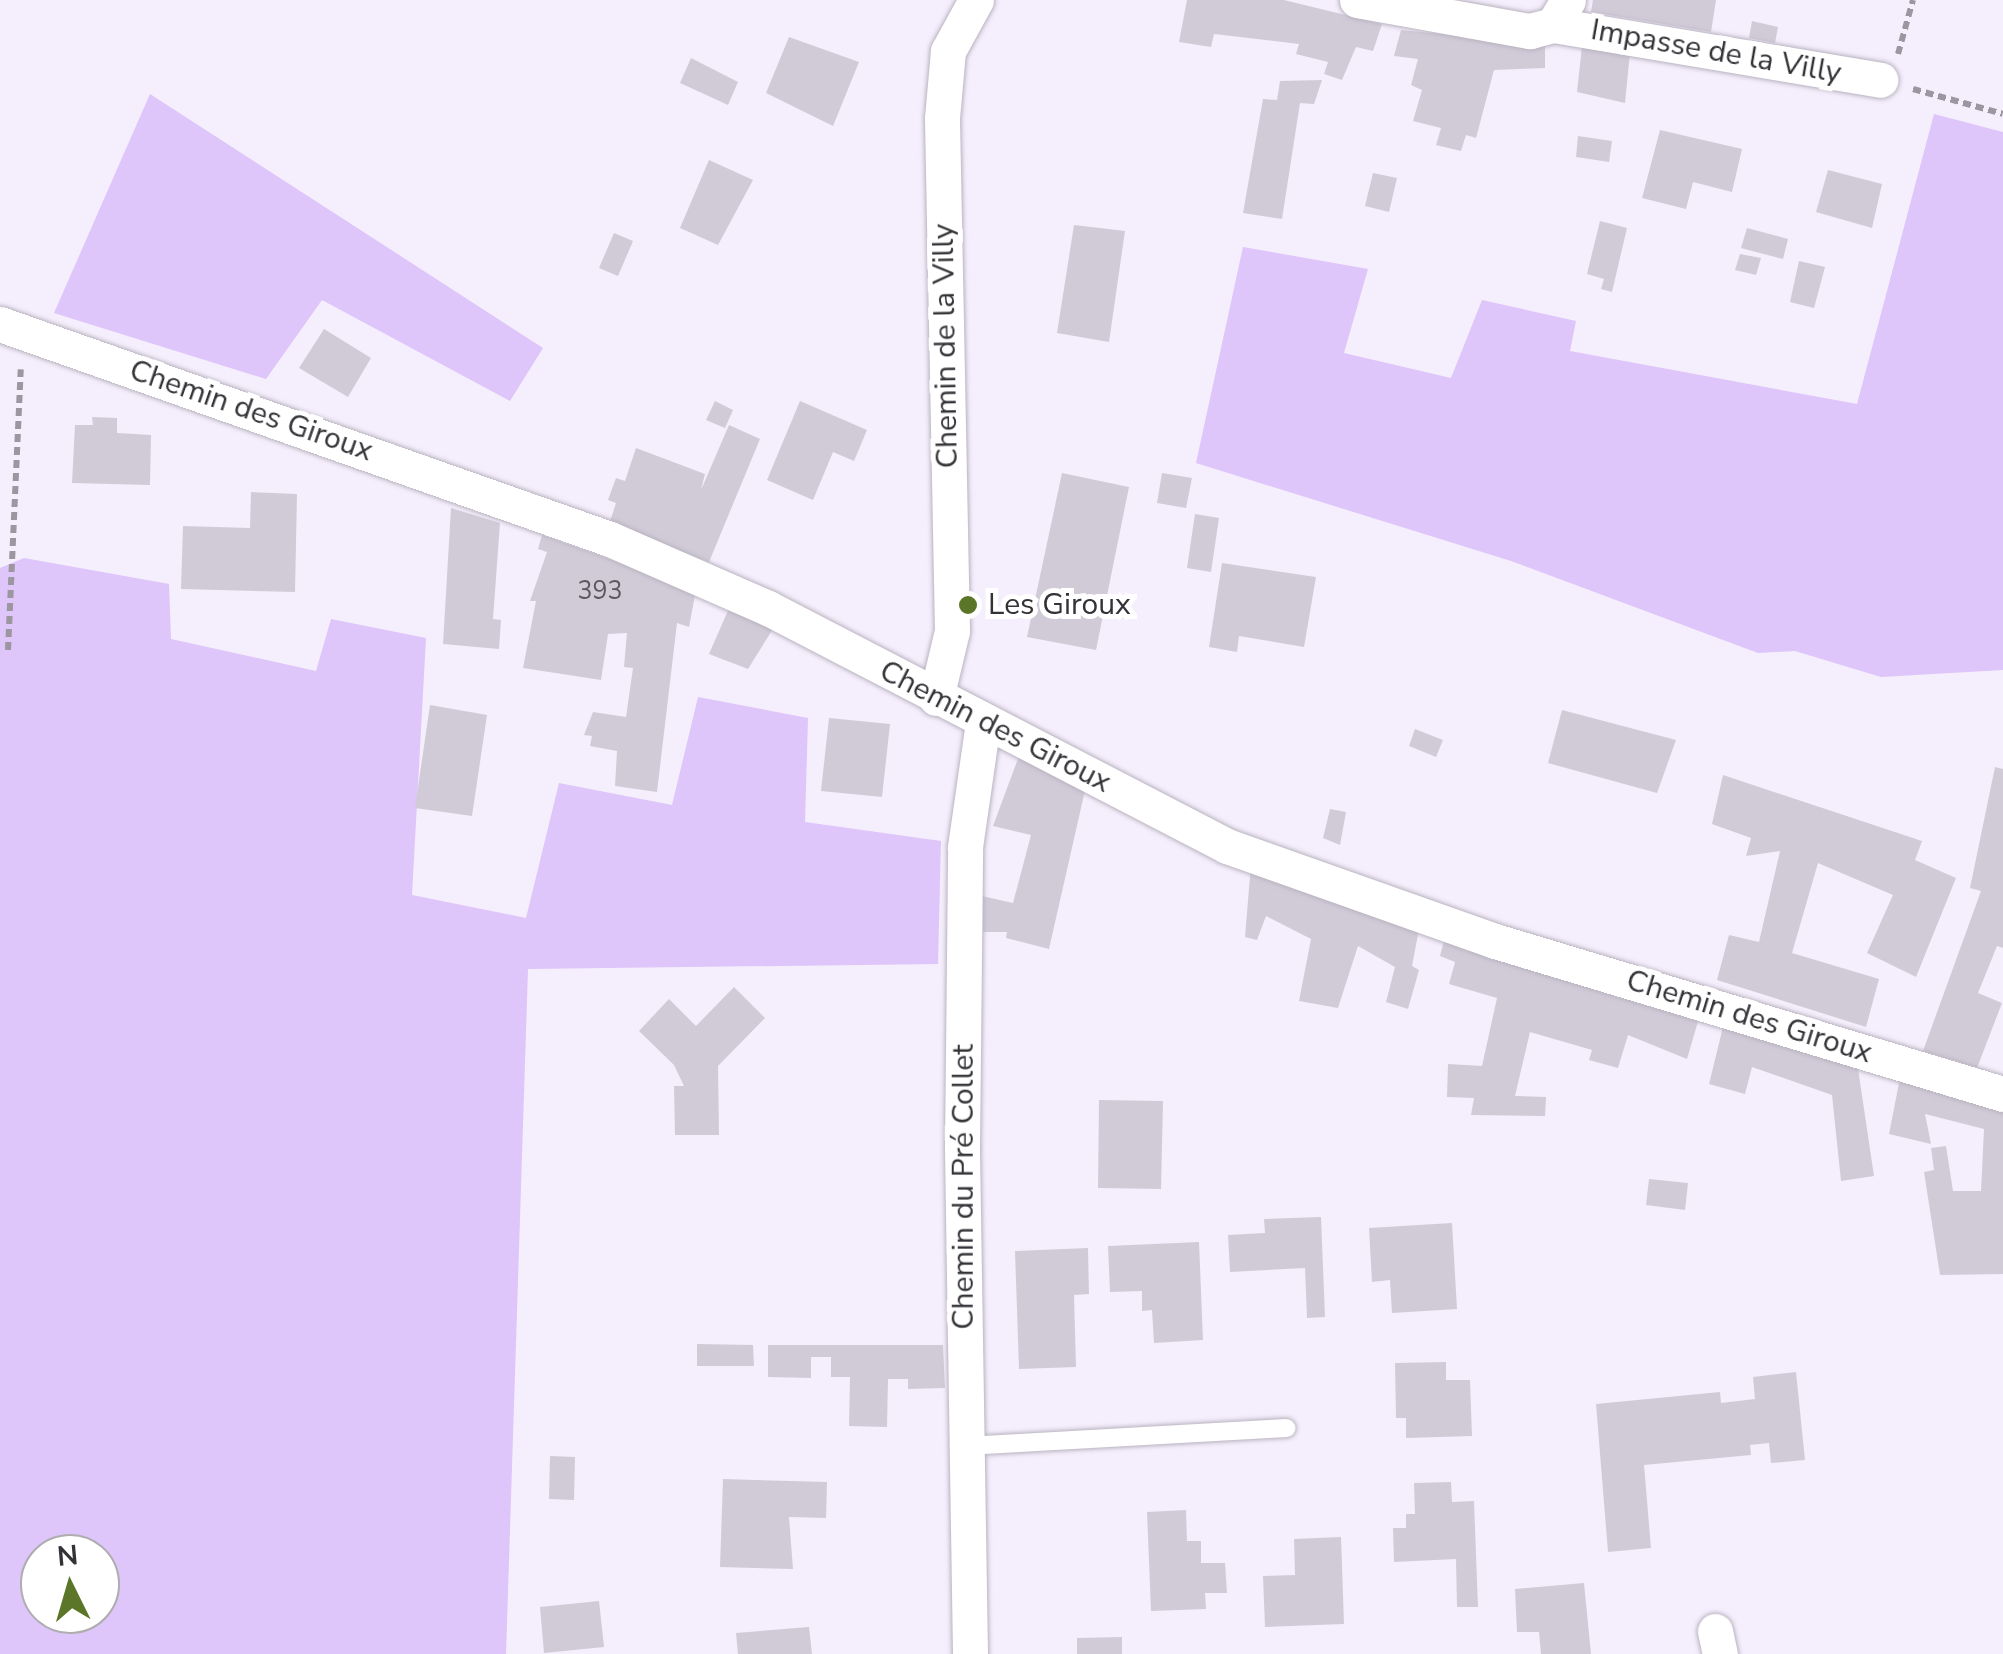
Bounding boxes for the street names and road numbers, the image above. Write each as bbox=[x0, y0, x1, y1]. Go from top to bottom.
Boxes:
street label: Impasse de la Villy bbox=[1588, 12, 1844, 92]
street label: Chemin de la Villy bbox=[926, 223, 966, 469]
street label: Chemin des Giroux bbox=[125, 353, 377, 469]
street label: Chemin des Giroux bbox=[873, 653, 1117, 801]
street label: Chemin des Giroux bbox=[1622, 963, 1876, 1071]
street label: Chemin du Pré Collet bbox=[946, 1044, 982, 1330]

